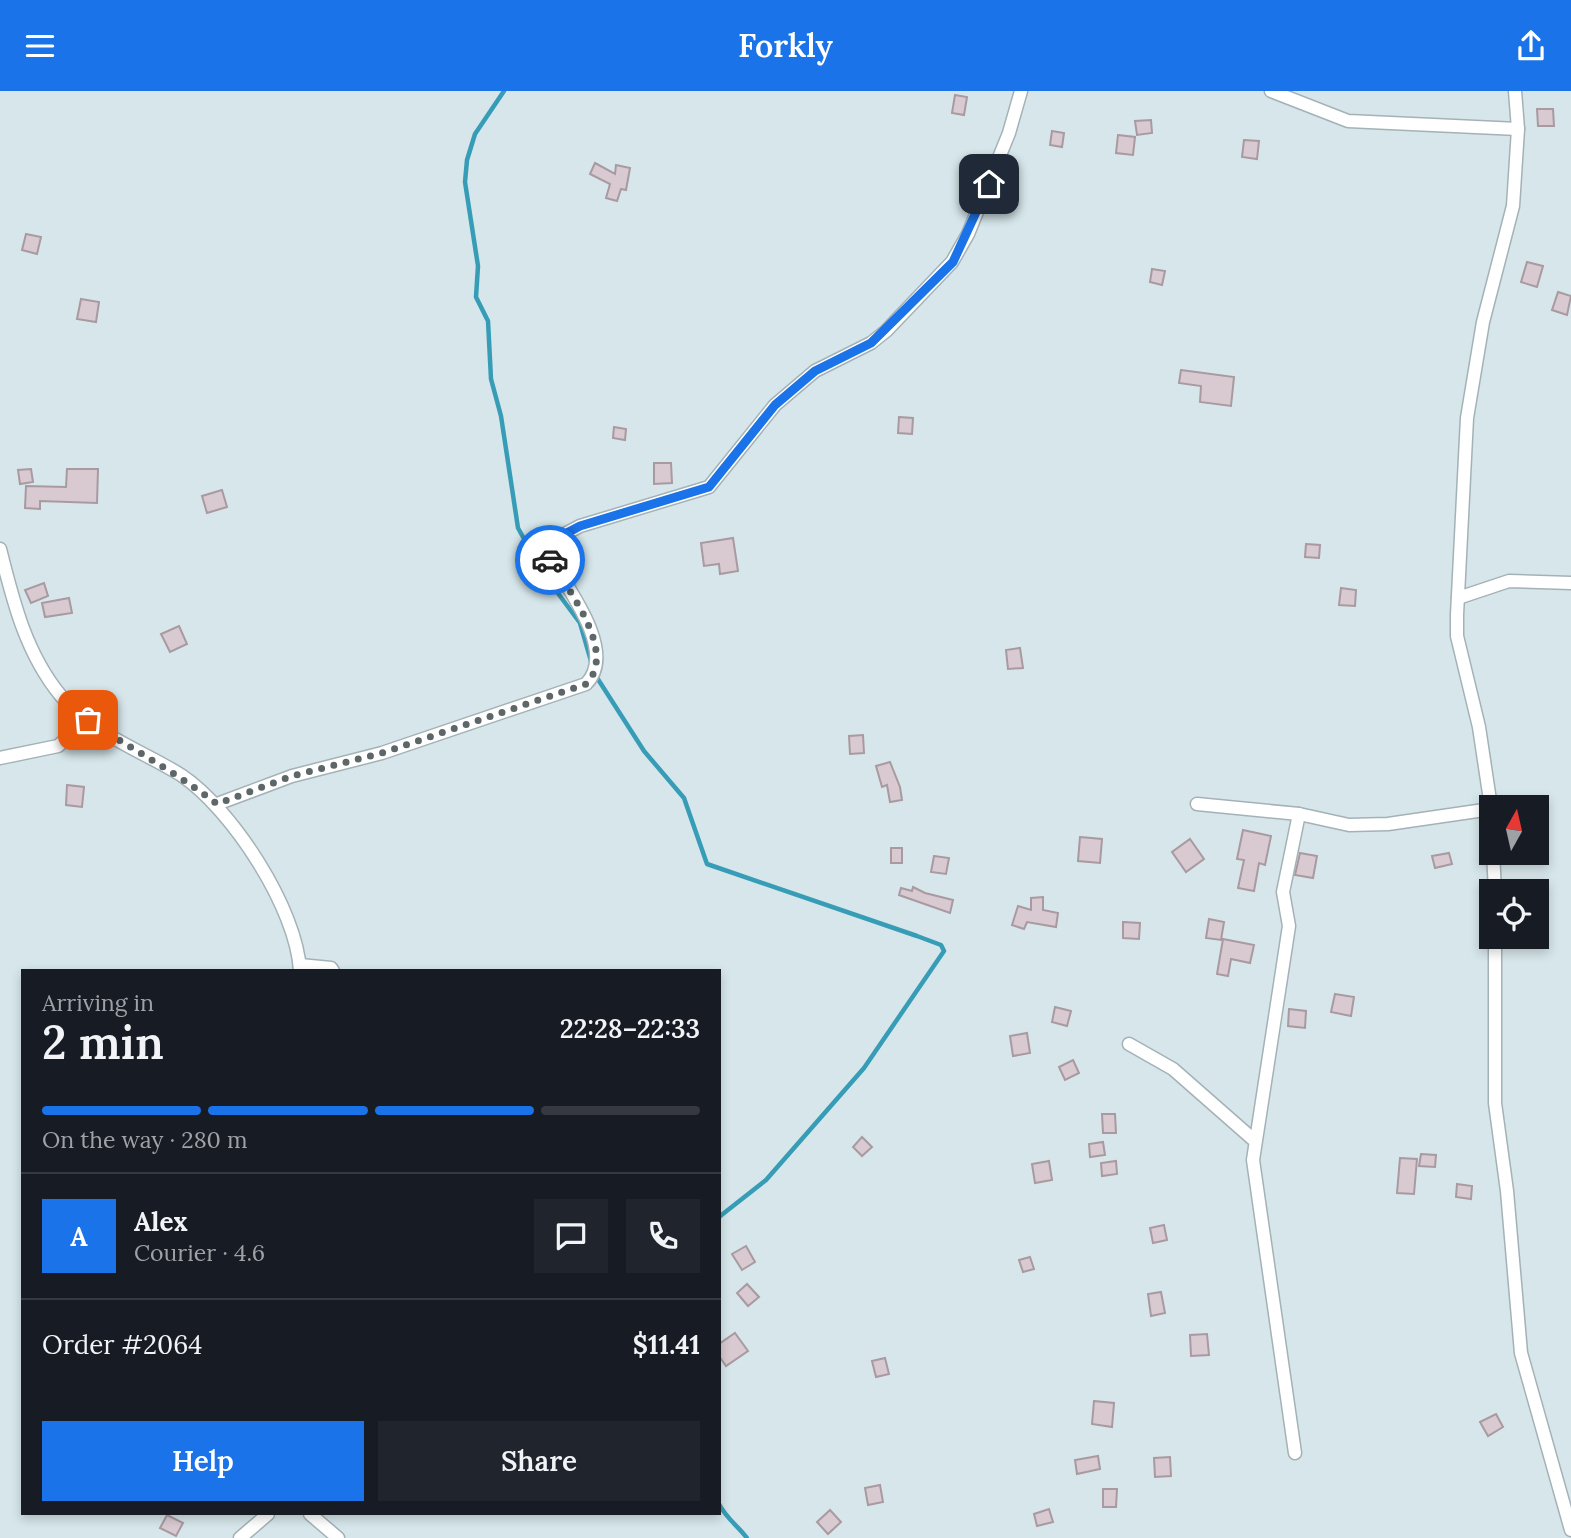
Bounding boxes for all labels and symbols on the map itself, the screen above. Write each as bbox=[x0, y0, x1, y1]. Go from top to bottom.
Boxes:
pin bbox=[959, 154, 1019, 214]
courier bbox=[515, 525, 585, 595]
pin bbox=[58, 690, 118, 750]
north arrow bbox=[1479, 795, 1549, 865]

